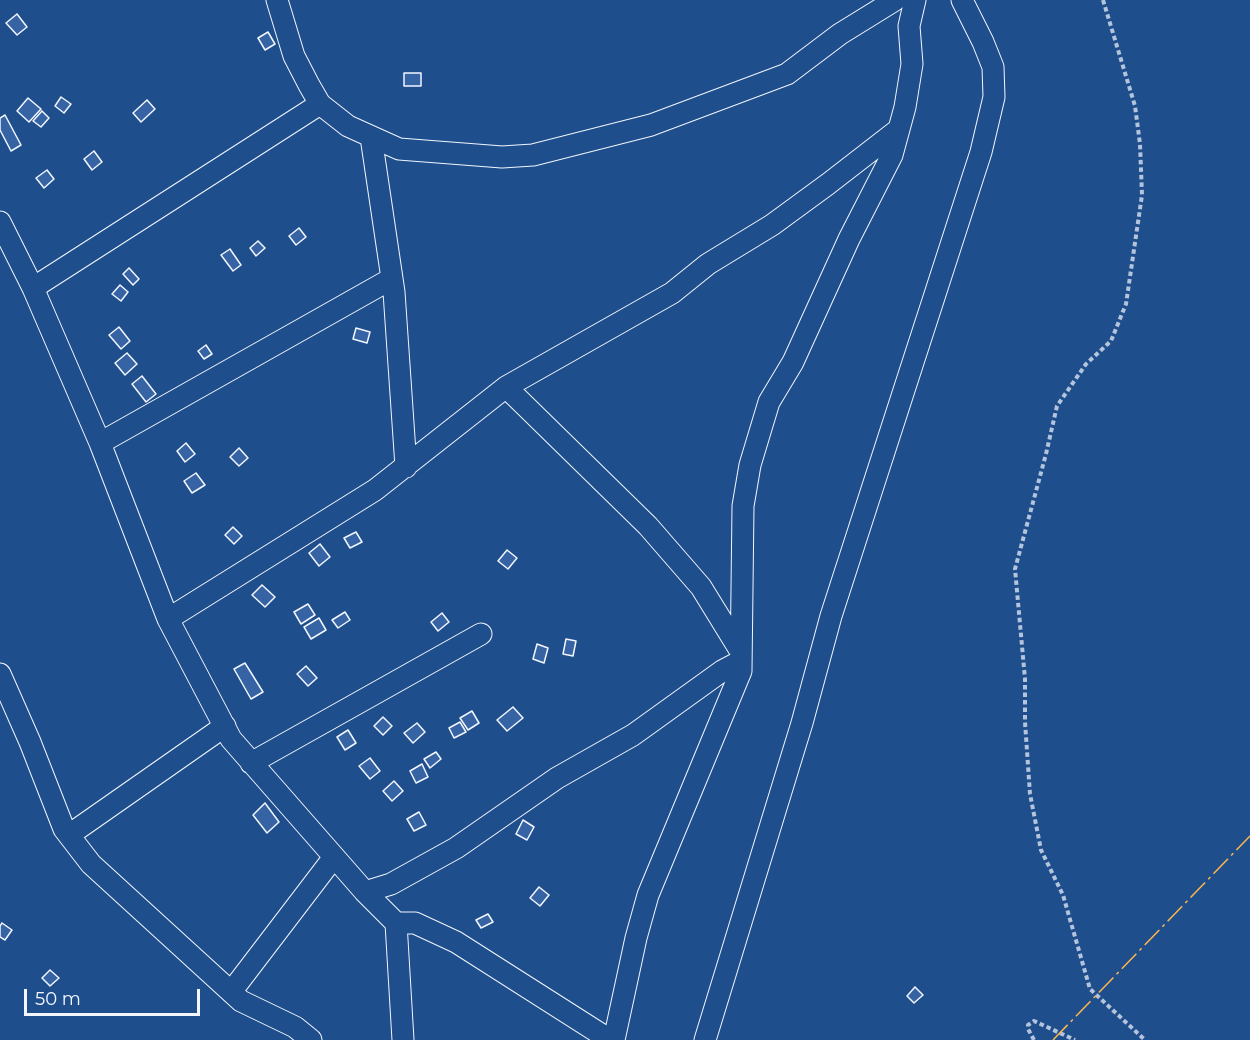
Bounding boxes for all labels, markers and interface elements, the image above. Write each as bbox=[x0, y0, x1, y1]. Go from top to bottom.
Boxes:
scale bar bbox=[27, 977, 202, 1015]
text: 50 m bbox=[35, 988, 81, 1010]

